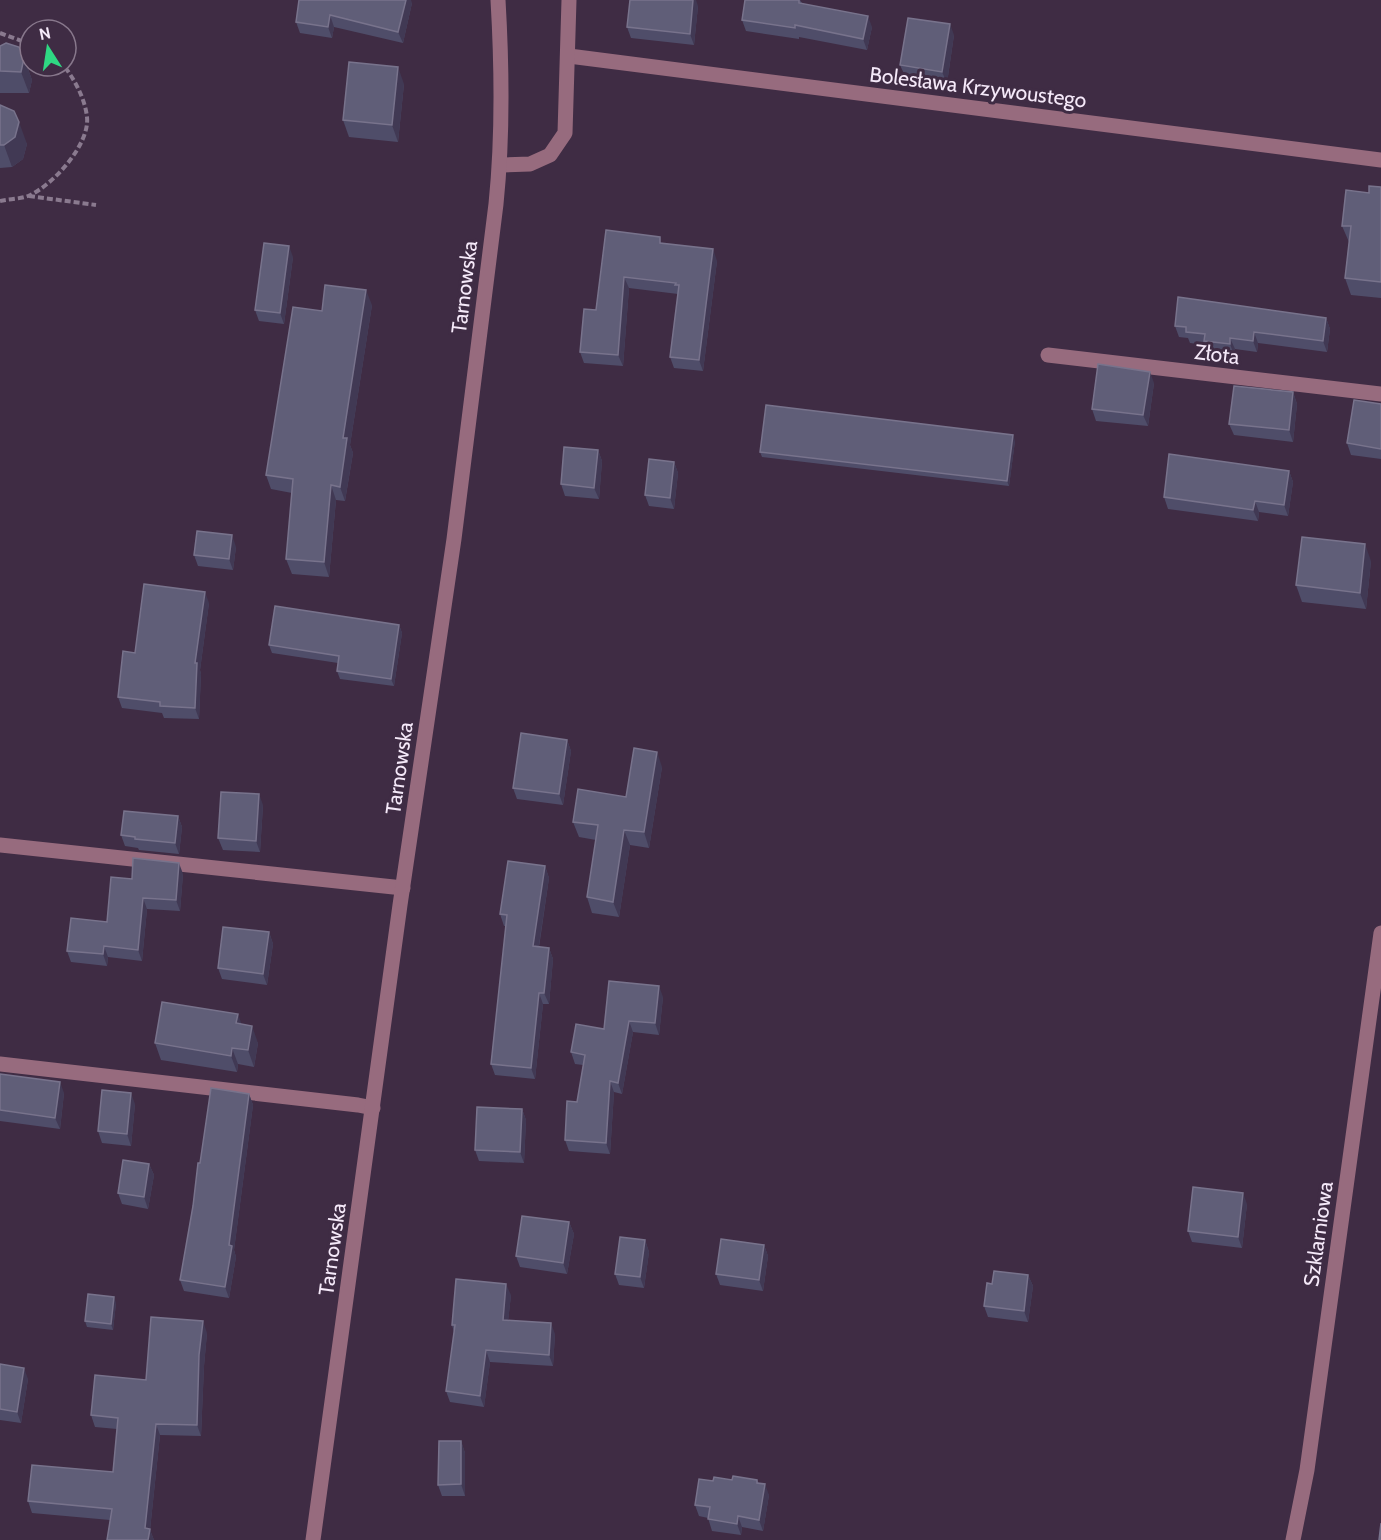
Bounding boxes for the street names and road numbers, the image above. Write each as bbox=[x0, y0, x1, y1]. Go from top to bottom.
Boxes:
street label: Bolesława Krzywoustego bbox=[868, 61, 1088, 113]
street label: Tarnowska bbox=[446, 239, 482, 335]
street label: Złota bbox=[1193, 339, 1241, 369]
street label: Tarnowska bbox=[380, 720, 418, 816]
street label: Szklarniowa bbox=[1298, 1180, 1338, 1288]
street label: Tarnowska bbox=[313, 1201, 351, 1297]

